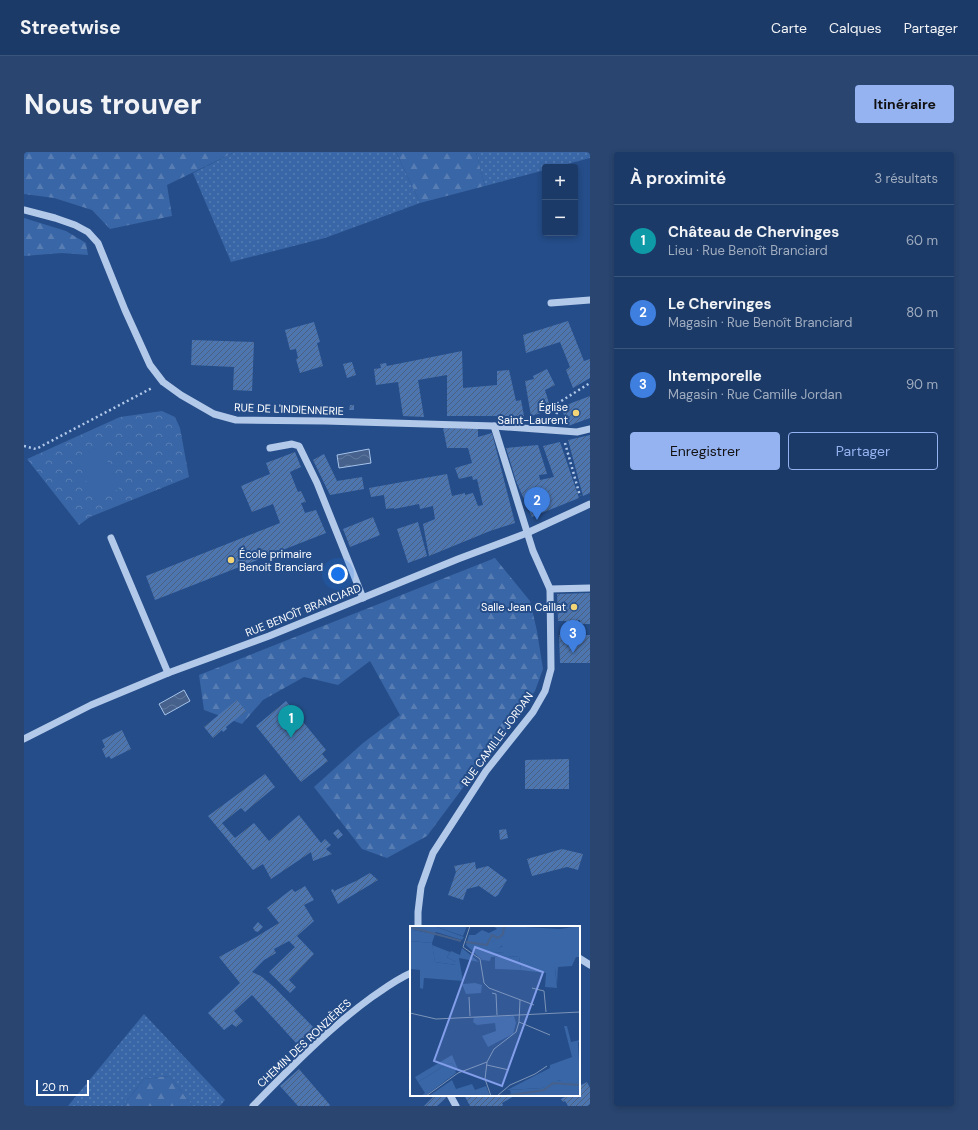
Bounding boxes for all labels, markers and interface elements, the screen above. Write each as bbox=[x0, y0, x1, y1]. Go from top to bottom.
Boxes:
text: Streetwise bbox=[20, 15, 121, 40]
text: Carte bbox=[771, 19, 807, 37]
text: Calques bbox=[829, 19, 882, 37]
text: Partager bbox=[904, 19, 958, 37]
button: Itinéraire bbox=[855, 85, 954, 123]
text: Nous trouver bbox=[24, 86, 201, 123]
map controls bbox=[542, 164, 578, 236]
button: + bbox=[542, 164, 578, 200]
text: À proximité bbox=[630, 167, 726, 189]
text: 3 résultats bbox=[874, 170, 938, 187]
button: − bbox=[542, 200, 578, 236]
text: Château de Chervinges bbox=[668, 222, 839, 242]
text: 1 bbox=[641, 232, 645, 249]
text: 60 m bbox=[906, 232, 938, 249]
text: Lieu · Rue Benoît Branciard bbox=[668, 242, 828, 259]
text: Le Chervinges bbox=[668, 294, 772, 314]
text: 2 bbox=[639, 304, 647, 321]
text: 80 m bbox=[906, 304, 938, 321]
text: Magasin · Rue Benoît Branciard bbox=[668, 314, 852, 331]
text: Intemporelle bbox=[668, 366, 762, 386]
text: 3 bbox=[639, 376, 647, 393]
text: 90 m bbox=[906, 376, 938, 393]
text: Magasin · Rue Camille Jordan bbox=[668, 386, 842, 403]
street label: RUE DE L'INDIENNERIE bbox=[234, 400, 344, 418]
place label: Église Saint-Laurent bbox=[498, 400, 568, 427]
marker: Église Saint-Laurent bbox=[571, 408, 581, 418]
button: Enregistrer bbox=[630, 432, 780, 470]
button: Partager bbox=[788, 432, 938, 470]
pin: 2 bbox=[524, 487, 550, 520]
place label: École primaire Benoit Branciard bbox=[239, 547, 323, 574]
marker: École primaire Benoit Branciard bbox=[226, 555, 236, 565]
your location bbox=[328, 564, 348, 584]
street label: RUE BENOÎT BRANCIARD bbox=[243, 580, 363, 640]
place label: Salle Jean Caillat bbox=[481, 600, 566, 614]
marker: Salle Jean Caillat bbox=[569, 602, 579, 612]
pin: 3 bbox=[560, 620, 586, 653]
street label: RUE CAMILLE JORDAN bbox=[458, 689, 536, 789]
pin: 1 bbox=[278, 705, 304, 738]
inset map bbox=[410, 926, 580, 1096]
street label: CHEMIN DES RONZIÈRES bbox=[254, 996, 354, 1090]
scale bar bbox=[36, 1078, 89, 1097]
text: 20 m bbox=[42, 1080, 68, 1094]

